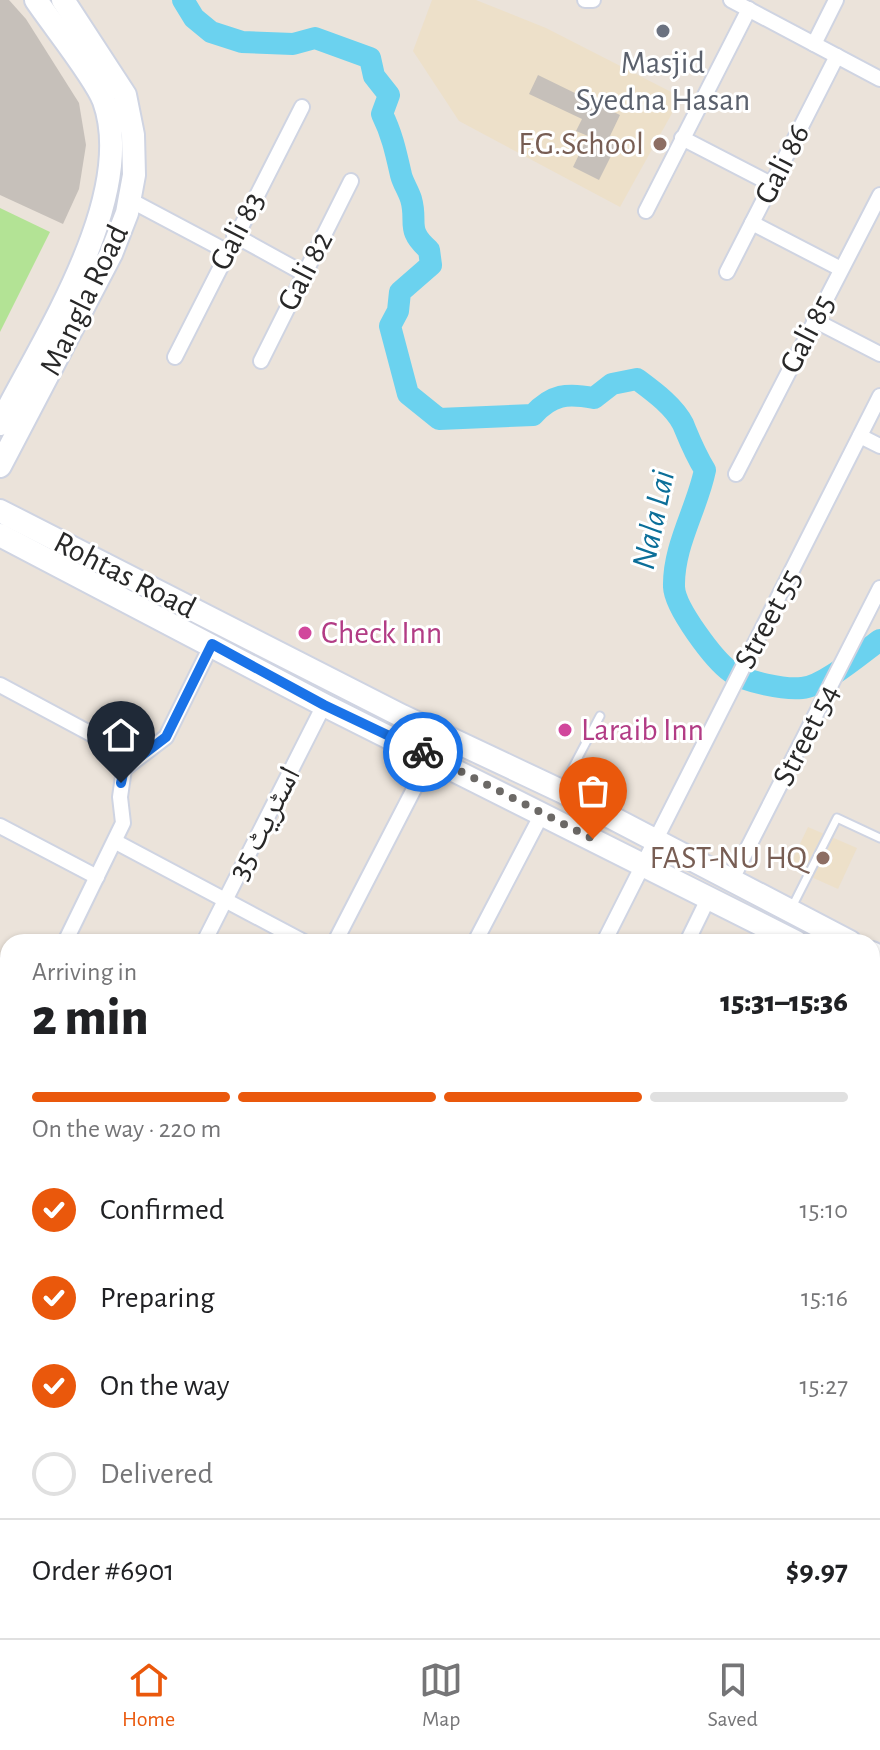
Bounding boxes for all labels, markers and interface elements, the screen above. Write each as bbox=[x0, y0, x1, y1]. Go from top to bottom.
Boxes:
marker: Masjid Syedna Hasan bbox=[654, 22, 672, 40]
place label: Masjid Syedna Hasan bbox=[576, 47, 750, 116]
street label: Gali 86 bbox=[748, 119, 816, 209]
place label: F.G.School bbox=[518, 128, 644, 160]
marker: F.G.School bbox=[651, 135, 669, 153]
street label: Gali 83 bbox=[204, 187, 270, 275]
street label: Mangla Road bbox=[34, 220, 134, 380]
street label: Gali 82 bbox=[272, 226, 338, 316]
street label: Gali 85 bbox=[774, 290, 840, 378]
water label: Nala Lai bbox=[627, 467, 681, 573]
street label: Rohtas Road bbox=[49, 526, 201, 624]
street label: Street 55 bbox=[729, 564, 807, 674]
place label: Check Inn bbox=[321, 617, 442, 649]
marker: Check Inn bbox=[296, 624, 314, 642]
street label: Street 54 bbox=[767, 679, 845, 791]
pin bbox=[87, 701, 155, 783]
courier bbox=[383, 712, 463, 792]
icon: home bbox=[99, 713, 143, 757]
place label: Laraib Inn bbox=[581, 714, 704, 746]
marker: Laraib Inn bbox=[556, 721, 574, 739]
icon: bike bbox=[401, 730, 445, 774]
pin bbox=[559, 757, 627, 839]
street label: اسٹریٹ 35 bbox=[222, 761, 307, 885]
icon: bag bbox=[571, 769, 615, 813]
place label: FAST-NU HQ bbox=[650, 842, 811, 874]
marker: FAST-NU HQ bbox=[814, 849, 832, 867]
text: Arriving in bbox=[32, 959, 137, 985]
text: 15:31–15:36 bbox=[720, 987, 848, 1017]
text: 2 min bbox=[32, 992, 148, 1044]
text: On the way · 220 m bbox=[32, 1116, 221, 1142]
icon: check bbox=[32, 1188, 76, 1232]
text: Confirmed bbox=[100, 1195, 224, 1225]
text: 15:10 bbox=[800, 1197, 848, 1223]
icon: check bbox=[32, 1276, 76, 1320]
text: Preparing bbox=[100, 1283, 215, 1313]
text: 15:16 bbox=[801, 1285, 848, 1311]
icon: check bbox=[32, 1364, 76, 1408]
text: On the way bbox=[100, 1371, 229, 1401]
text: 15:27 bbox=[800, 1373, 848, 1399]
text: Delivered bbox=[100, 1459, 213, 1489]
text: Order #6901 bbox=[32, 1556, 175, 1586]
text: $9.97 bbox=[786, 1556, 848, 1586]
tab: Home bbox=[122, 1658, 175, 1732]
tab: Map bbox=[419, 1658, 463, 1732]
tab: Saved bbox=[708, 1658, 758, 1732]

